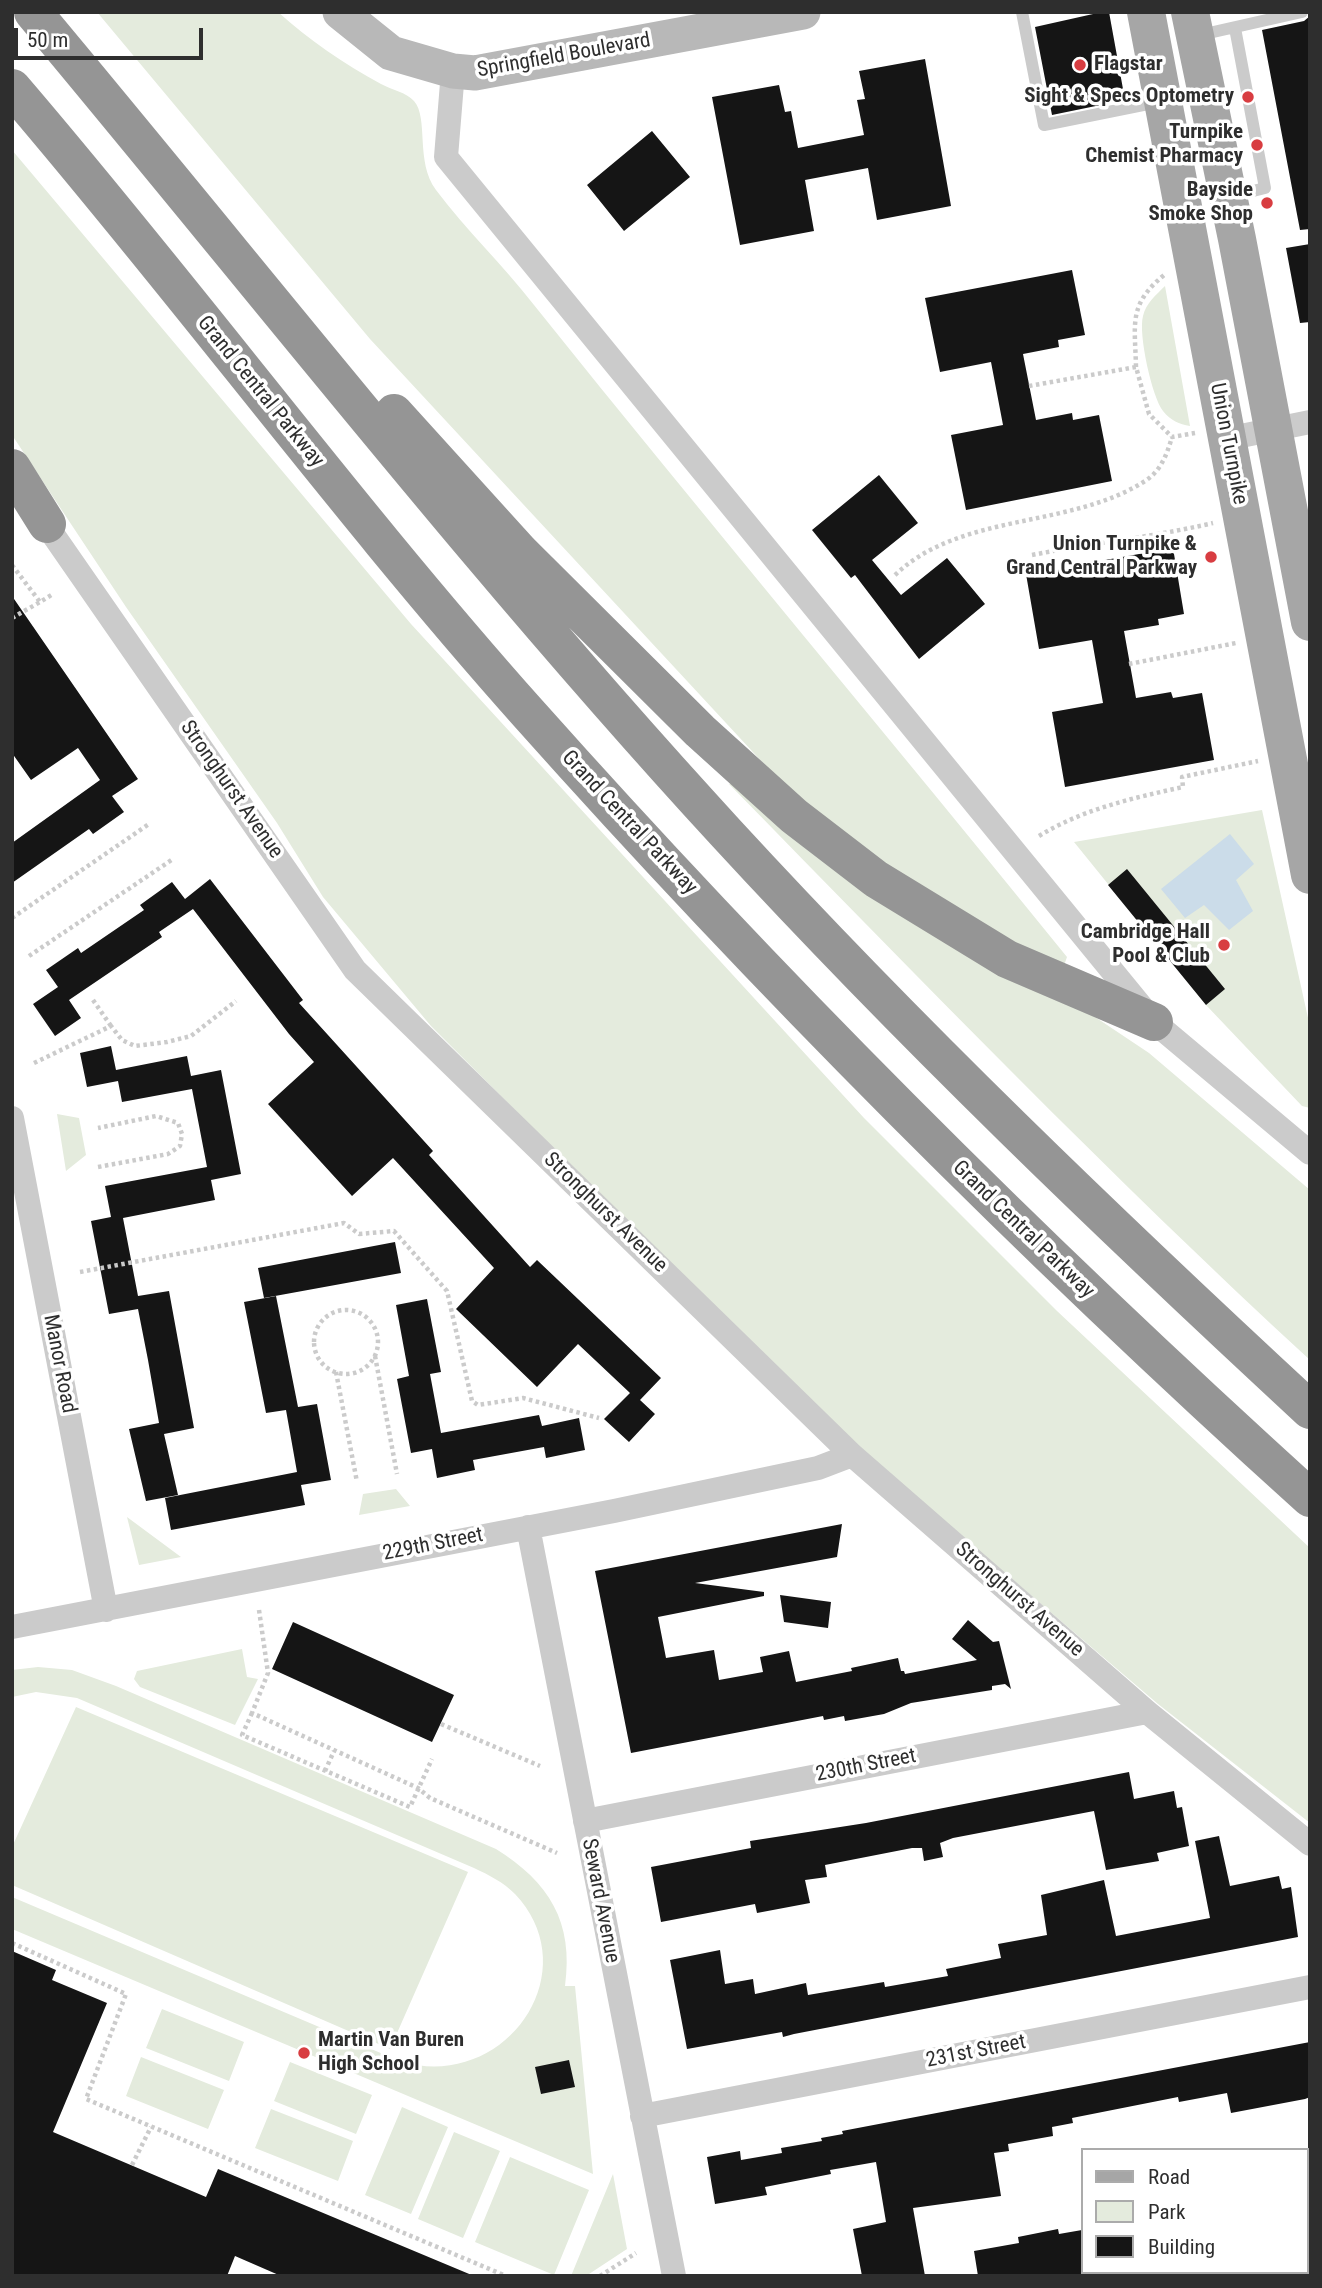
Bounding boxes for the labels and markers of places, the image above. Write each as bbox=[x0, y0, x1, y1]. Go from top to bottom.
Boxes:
place label: Flagstar bbox=[1094, 52, 1163, 78]
marker: Flagstar bbox=[1072, 57, 1088, 73]
place label: Sight & Specs Optometry bbox=[1024, 84, 1234, 110]
marker: Sight & Specs Optometry bbox=[1240, 89, 1256, 105]
place label: Turnpike Chemist Pharmacy bbox=[1085, 120, 1243, 170]
marker: Turnpike Chemist Pharmacy bbox=[1249, 137, 1265, 153]
place label: Bayside Smoke Shop bbox=[1148, 178, 1253, 228]
marker: Bayside Smoke Shop bbox=[1259, 195, 1275, 211]
place label: Union Turnpike & Grand Central Parkway bbox=[1006, 532, 1197, 582]
marker: Union Turnpike & Grand Central Parkway bbox=[1203, 549, 1219, 565]
place label: Cambridge Hall Pool & Club bbox=[1081, 920, 1210, 970]
marker: Cambridge Hall Pool & Club bbox=[1216, 937, 1232, 953]
place label: Martin Van Buren High School bbox=[318, 2028, 464, 2078]
marker: Martin Van Buren High School bbox=[296, 2045, 312, 2061]

